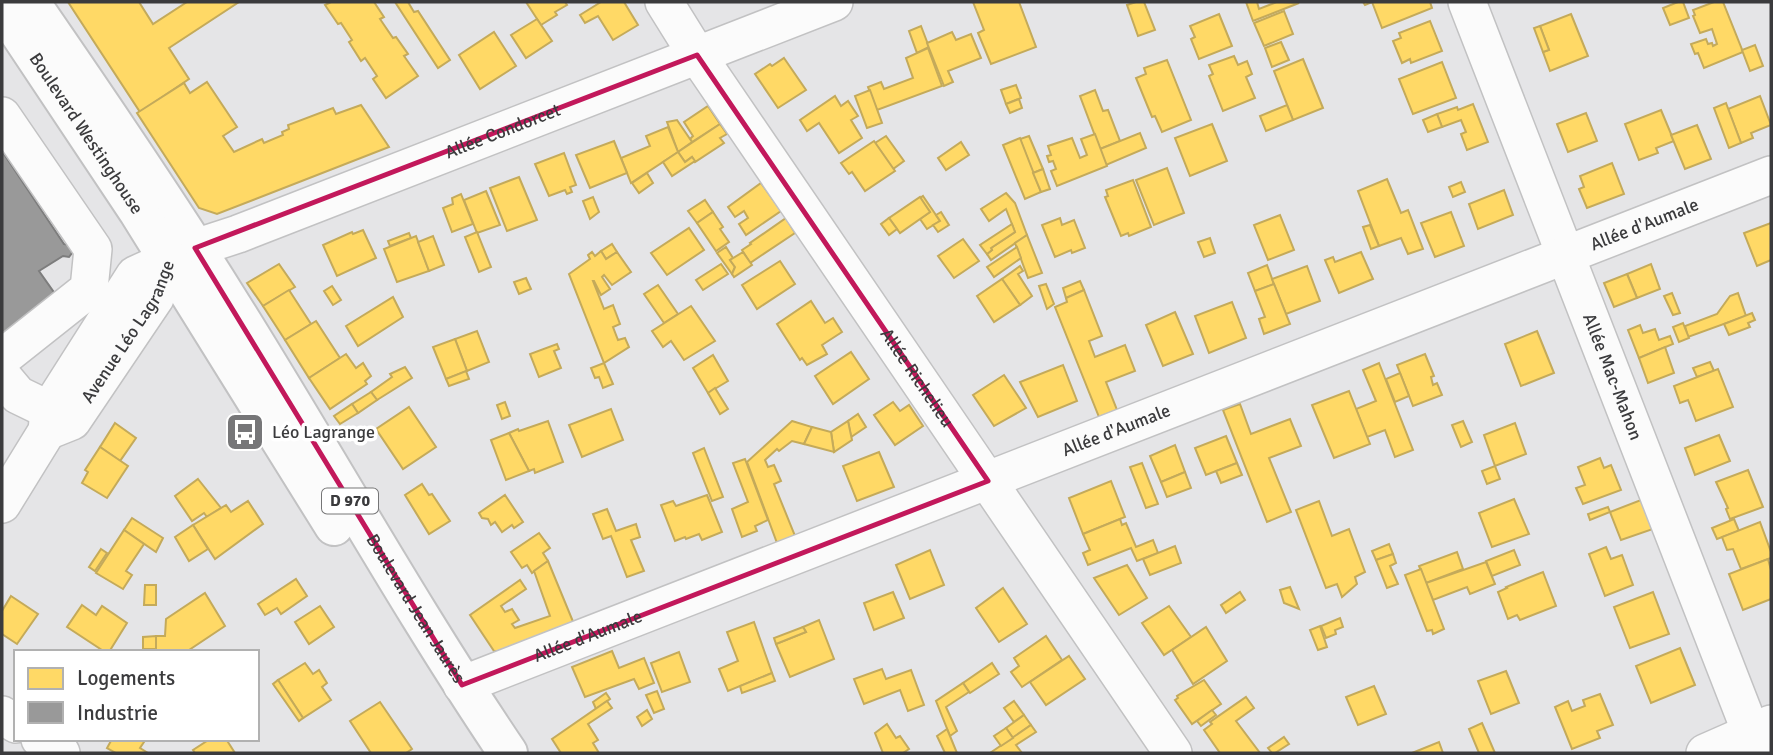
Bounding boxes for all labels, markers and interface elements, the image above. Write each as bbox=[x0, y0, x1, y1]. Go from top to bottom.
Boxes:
street label: Boulevard Westinghouse bbox=[25, 49, 148, 218]
street label: Allée Condorcet bbox=[442, 99, 564, 163]
street label: Allée d'Aumale bbox=[1587, 193, 1702, 255]
street label: Avenue Léo Lagrange bbox=[77, 257, 179, 407]
street label: Allée Mac-Mahon bbox=[1578, 310, 1647, 443]
street label: Allée Richelieu bbox=[876, 324, 959, 431]
street label: Allée d'Aumale bbox=[1059, 399, 1173, 461]
bus stop icon: Léo Lagrange bbox=[224, 411, 266, 453]
place label: Léo Lagrange bbox=[272, 421, 375, 443]
road number: D 970 bbox=[322, 488, 378, 514]
street label: Boulevard Jean Jaurès bbox=[362, 530, 470, 687]
street label: Allée d'Aumale bbox=[530, 605, 645, 667]
legend bbox=[14, 650, 259, 741]
text: Logements bbox=[77, 665, 175, 691]
text: Industrie bbox=[77, 700, 158, 726]

